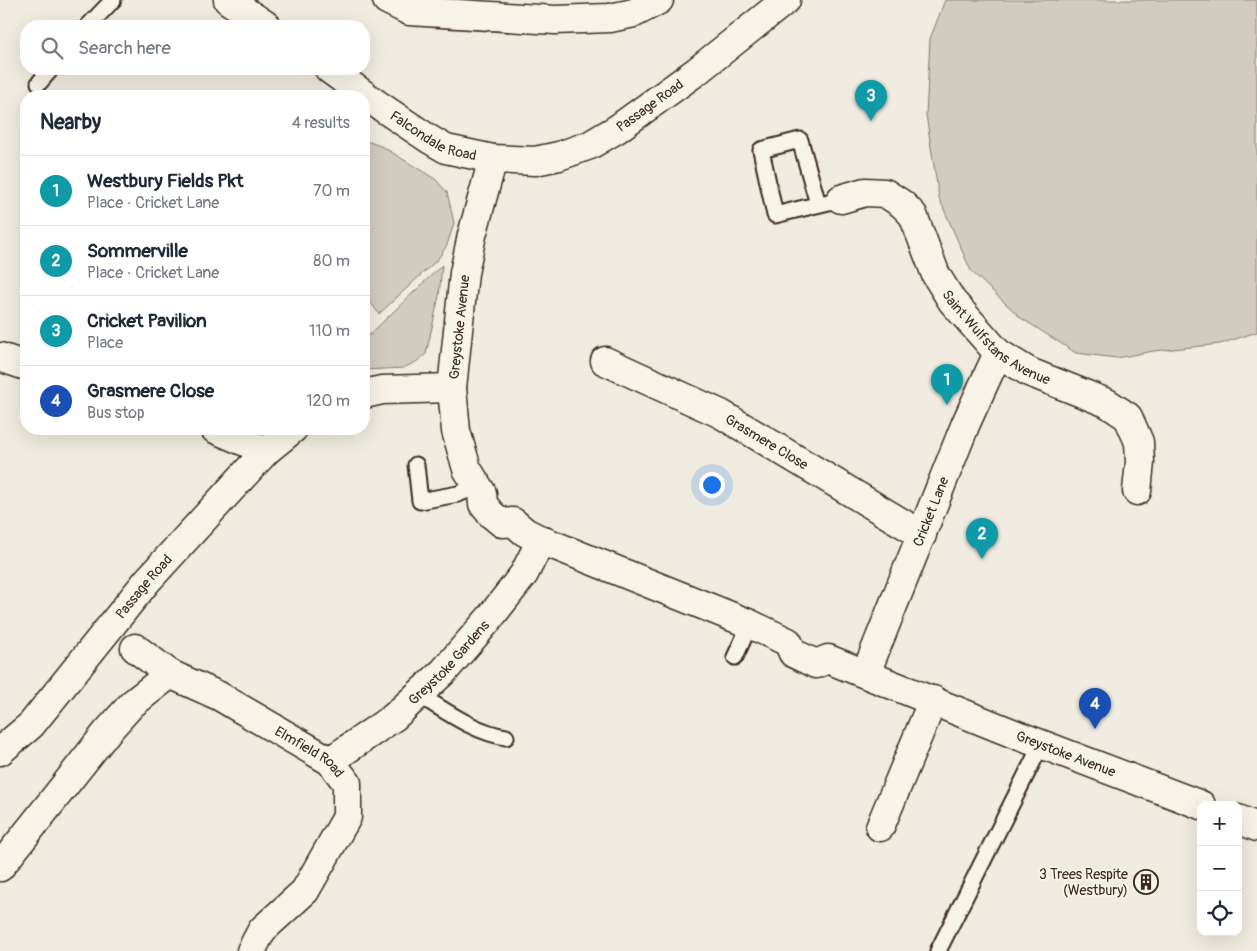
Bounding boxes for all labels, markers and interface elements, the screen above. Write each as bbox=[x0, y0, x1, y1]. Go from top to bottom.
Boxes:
search box bbox=[20, 20, 370, 75]
icon: search bbox=[38, 34, 66, 62]
text: Search here bbox=[78, 36, 171, 60]
street label: Passage Road bbox=[613, 76, 687, 136]
pin: 3 bbox=[855, 80, 887, 121]
street label: Falcondale Road bbox=[387, 107, 478, 164]
text: Nearby bbox=[40, 109, 101, 136]
text: 4 results bbox=[292, 113, 350, 133]
text: Westbury Fields Pkt bbox=[87, 169, 243, 193]
text: 1 bbox=[53, 181, 59, 201]
text: 70 m bbox=[313, 181, 350, 201]
text: Place · Cricket Lane bbox=[87, 193, 219, 213]
text: Sommerville bbox=[87, 239, 188, 263]
text: 2 bbox=[52, 251, 60, 271]
text: 80 m bbox=[313, 251, 350, 271]
text: Place · Cricket Lane bbox=[87, 263, 219, 283]
street label: Greystoke Avenue bbox=[446, 274, 473, 380]
street label: Saint Wulfstans Avenue bbox=[938, 287, 1053, 389]
text: Cricket Pavilion bbox=[87, 309, 207, 333]
text: 3 bbox=[52, 321, 60, 341]
text: 110 m bbox=[309, 321, 350, 341]
text: Place bbox=[87, 333, 123, 353]
pin: 1 bbox=[931, 364, 963, 405]
text: Grasmere Close bbox=[87, 379, 214, 403]
text: 4 bbox=[51, 391, 61, 411]
text: 120 m bbox=[306, 391, 350, 411]
text: Bus stop bbox=[87, 403, 145, 423]
street label: Grasmere Close bbox=[722, 411, 811, 474]
your location bbox=[699, 472, 725, 498]
street label: Cricket Lane bbox=[910, 474, 953, 549]
pin: 2 bbox=[966, 518, 998, 559]
street label: Passage Road bbox=[112, 551, 176, 622]
street label: Greystoke Gardens bbox=[405, 616, 493, 709]
pin: 4 bbox=[1079, 688, 1111, 729]
street label: Elmfield Road bbox=[272, 723, 348, 781]
street label: Greystoke Avenue bbox=[1014, 727, 1118, 781]
map controls bbox=[1197, 801, 1242, 936]
button: + bbox=[1197, 801, 1242, 846]
button: − bbox=[1197, 846, 1242, 891]
place label: 3 Trees Respite (Westbury) bbox=[1039, 866, 1128, 899]
building icon: 3 Trees Respite (Westbury) bbox=[1133, 869, 1159, 895]
button: locate bbox=[1197, 891, 1242, 936]

